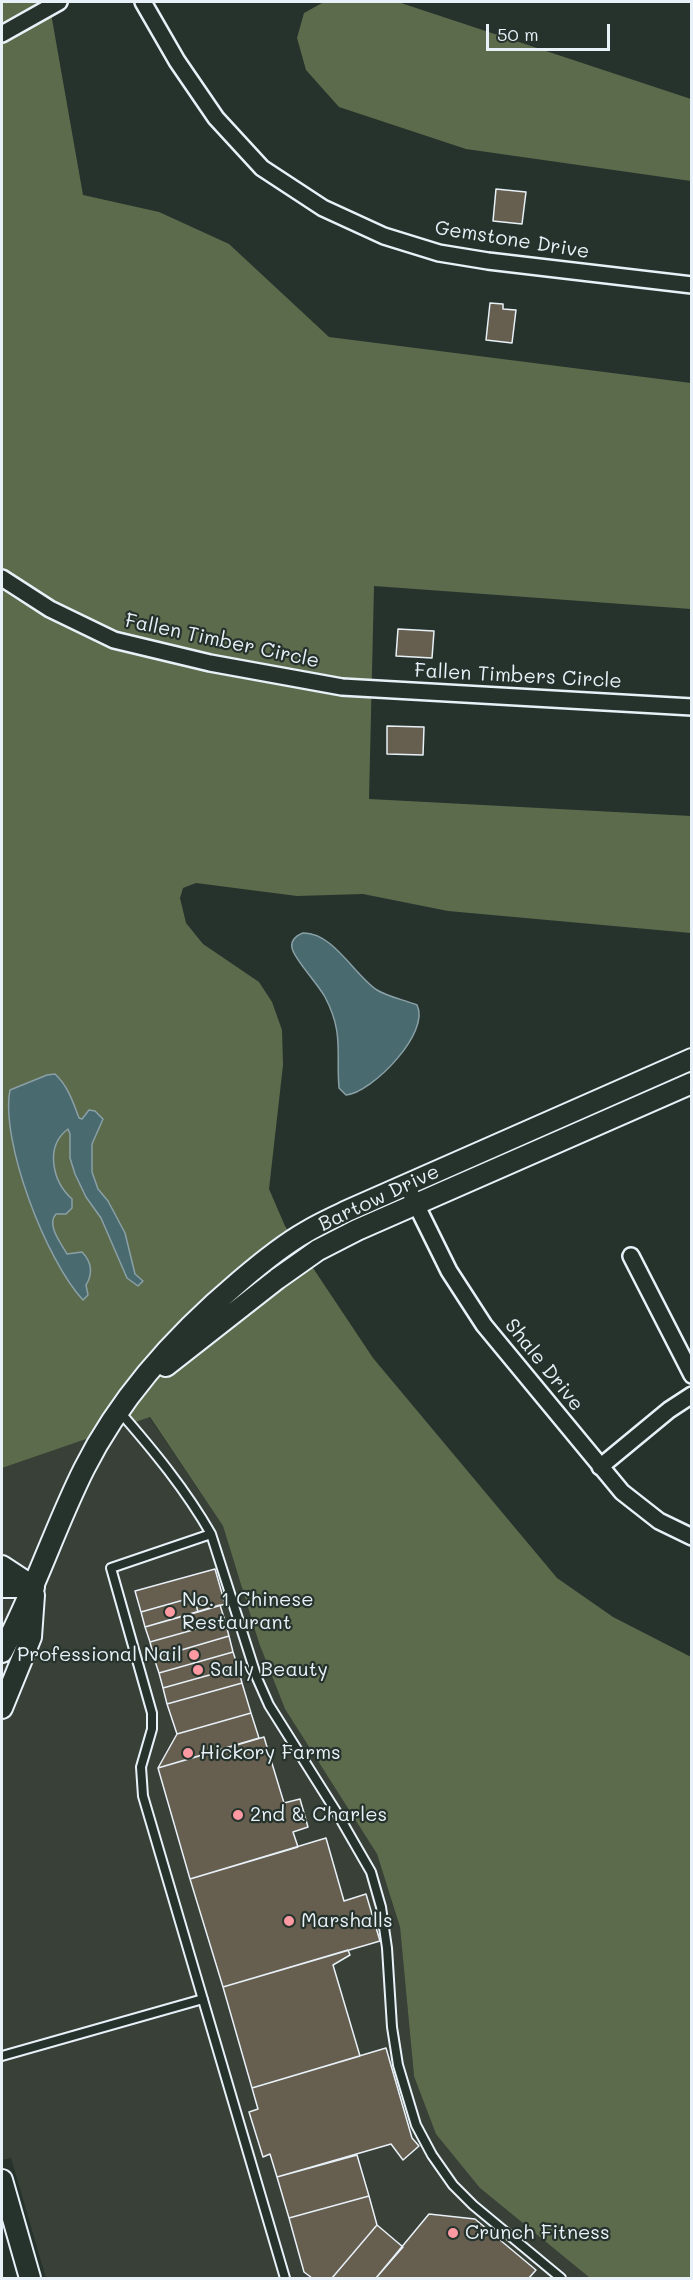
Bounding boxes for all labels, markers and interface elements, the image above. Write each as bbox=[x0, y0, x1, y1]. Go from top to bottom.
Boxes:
scale bar bbox=[489, 12, 614, 50]
text: 50 m bbox=[497, 22, 539, 46]
street label: Gemstone Drive bbox=[433, 216, 591, 264]
street label: Fallen Timber Circle bbox=[123, 609, 321, 673]
street label: Fallen Timbers Circle bbox=[414, 659, 622, 693]
street label: Bartow Drive bbox=[315, 1160, 443, 1236]
street label: Shale Drive bbox=[500, 1314, 588, 1416]
place label: No. 1 Chinese Restaurant bbox=[182, 1588, 314, 1635]
marker: No. 1 Chinese Restaurant bbox=[163, 1605, 177, 1619]
place label: Professional Nail bbox=[17, 1643, 182, 1667]
marker: Professional Nail bbox=[187, 1648, 201, 1662]
place label: Sally Beauty bbox=[210, 1658, 328, 1682]
marker: Sally Beauty bbox=[191, 1663, 205, 1677]
place label: Hickory Farms bbox=[200, 1741, 341, 1765]
marker: Hickory Farms bbox=[181, 1746, 195, 1760]
place label: 2nd & Charles bbox=[250, 1803, 387, 1827]
marker: 2nd & Charles bbox=[231, 1808, 245, 1822]
place label: Marshalls bbox=[301, 1909, 393, 1933]
marker: Marshalls bbox=[282, 1914, 296, 1928]
place label: Crunch Fitness bbox=[465, 2221, 610, 2245]
marker: Crunch Fitness bbox=[446, 2226, 460, 2240]

